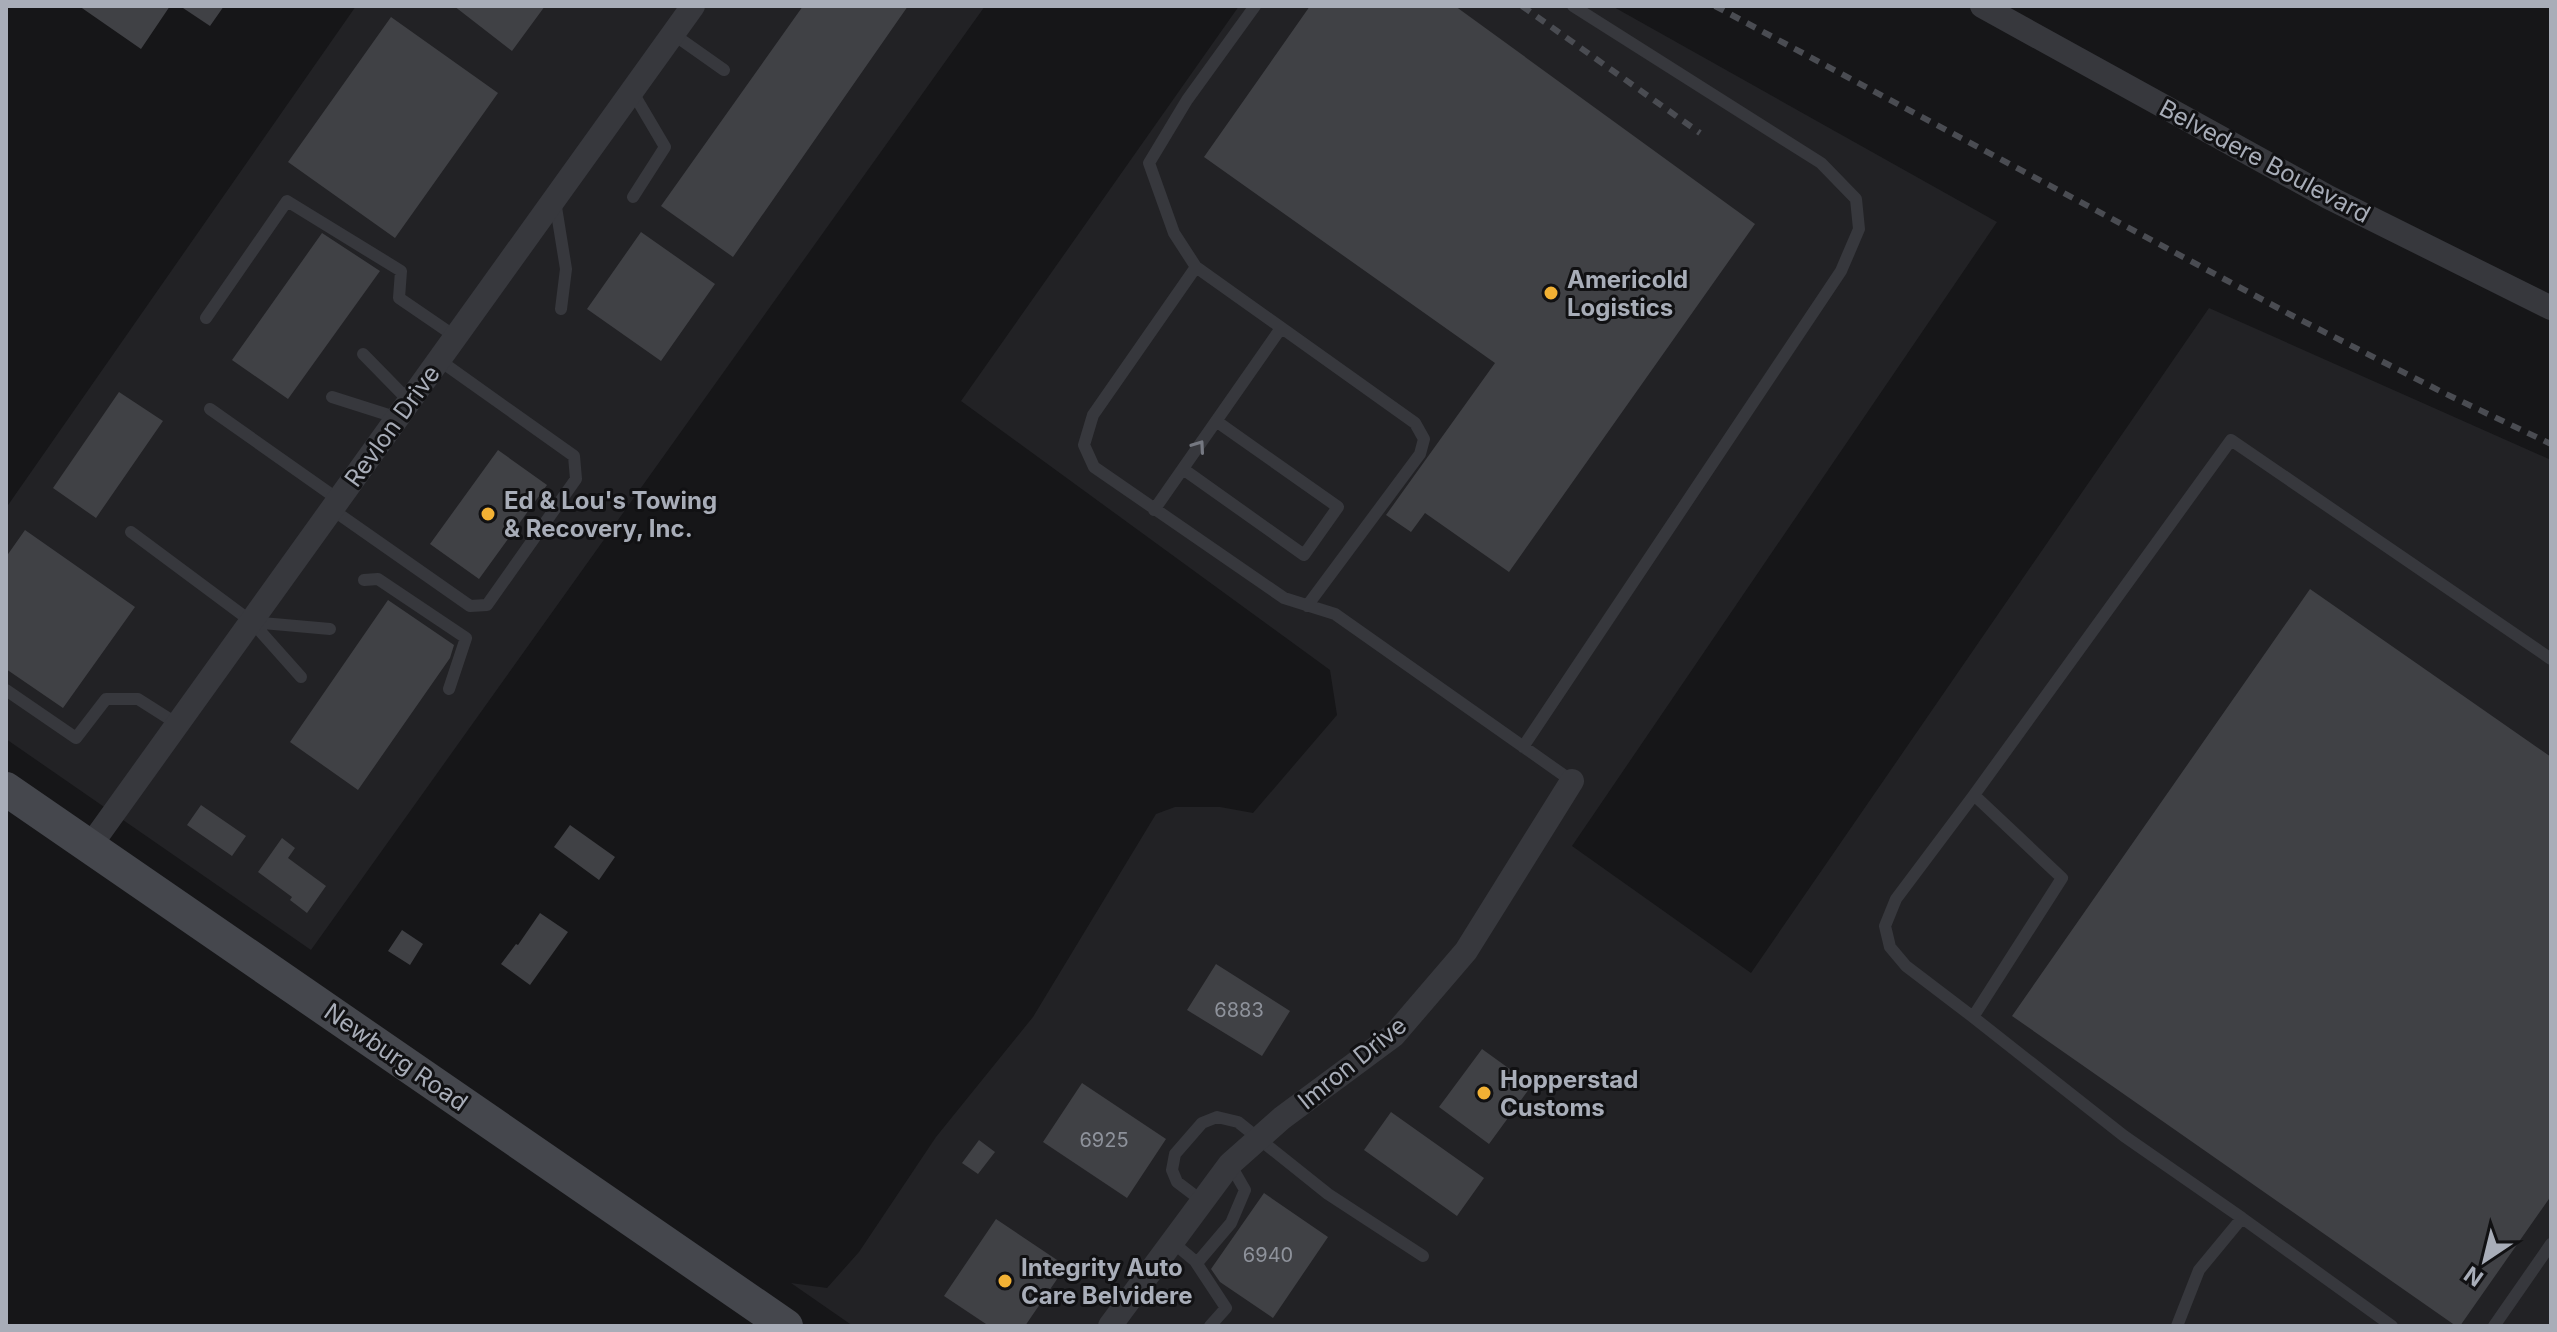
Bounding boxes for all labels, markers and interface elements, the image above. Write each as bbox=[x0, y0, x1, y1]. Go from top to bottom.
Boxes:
street label: Belvedere Boulevard bbox=[2155, 93, 2375, 229]
place label: Americold Logistics bbox=[1567, 265, 1688, 322]
marker: Americold Logistics bbox=[1542, 284, 1560, 302]
street label: Revlon Drive bbox=[338, 360, 446, 492]
one-way arrow bbox=[1189, 440, 1204, 454]
place label: Ed & Lou's Towing & Recovery, Inc. bbox=[504, 486, 717, 543]
marker: Ed & Lou's Towing & Recovery, Inc. bbox=[479, 505, 497, 523]
street label: Newburg Road bbox=[319, 997, 473, 1117]
house number: 6883 bbox=[1214, 998, 1264, 1022]
street label: Imron Drive bbox=[1292, 1011, 1412, 1115]
place label: Hopperstad Customs bbox=[1500, 1065, 1638, 1122]
marker: Hopperstad Customs bbox=[1475, 1084, 1493, 1102]
house number: 6925 bbox=[1079, 1128, 1129, 1152]
north arrow bbox=[2445, 1220, 2525, 1300]
house number: 6940 bbox=[1243, 1243, 1293, 1267]
place label: Integrity Auto Care Belvidere bbox=[1021, 1253, 1193, 1310]
text: N bbox=[2459, 1261, 2488, 1292]
marker: Integrity Auto Care Belvidere bbox=[996, 1272, 1014, 1290]

